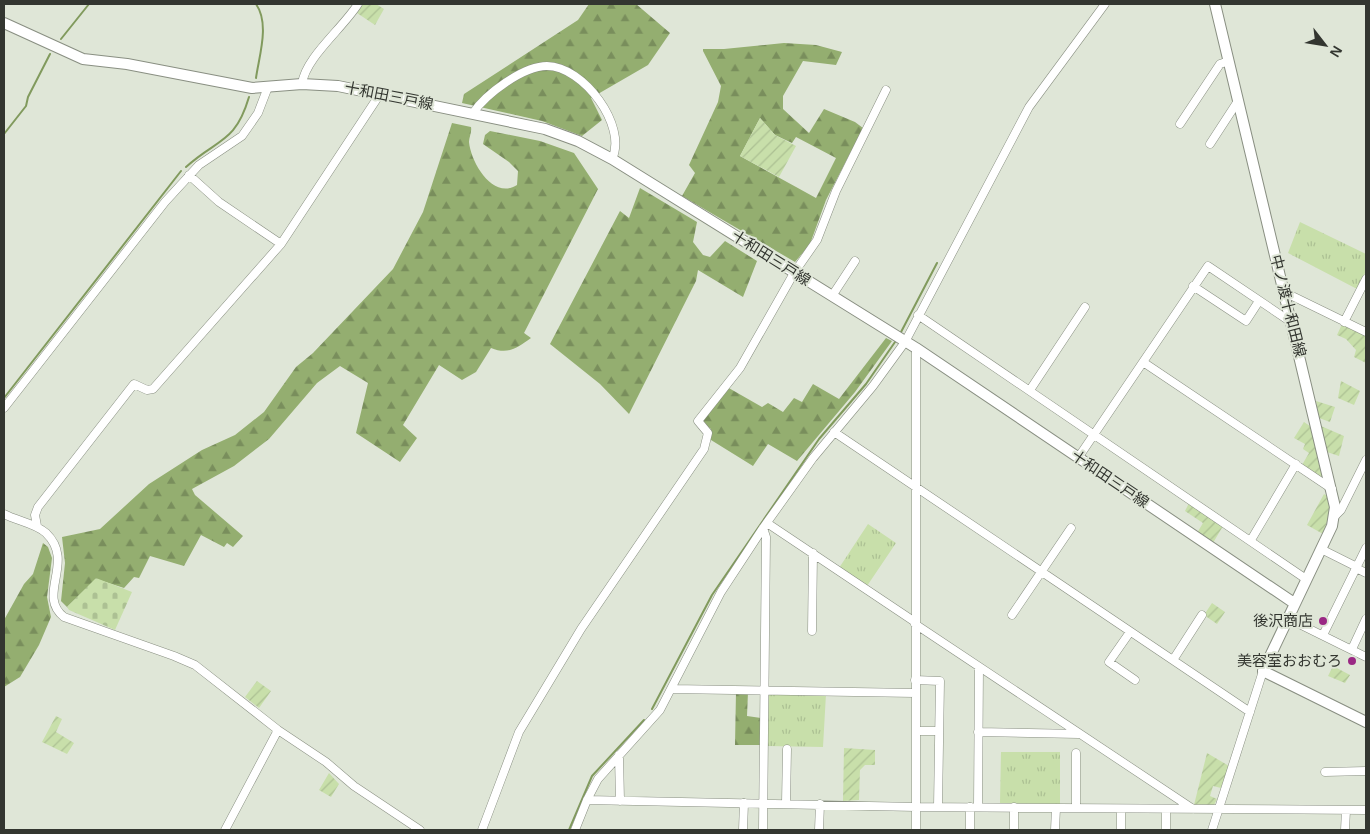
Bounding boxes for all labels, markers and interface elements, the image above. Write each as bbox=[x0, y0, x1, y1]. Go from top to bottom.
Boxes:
north arrow bbox=[1300, 20, 1350, 70]
text: N bbox=[1327, 43, 1346, 60]
street label: 十和田三戸線 bbox=[343, 79, 435, 112]
street label: 十和田三戸線 bbox=[729, 227, 814, 289]
street label: 中ノ渡十和田線 bbox=[1268, 253, 1309, 359]
street label: 十和田三戸線 bbox=[1068, 446, 1152, 511]
place label: 後沢商店 bbox=[1253, 612, 1313, 629]
marker: 後沢商店 bbox=[1317, 615, 1329, 627]
place label: 美容室おおむろ bbox=[1237, 652, 1342, 669]
marker: 美容室おおむろ bbox=[1346, 655, 1358, 667]

